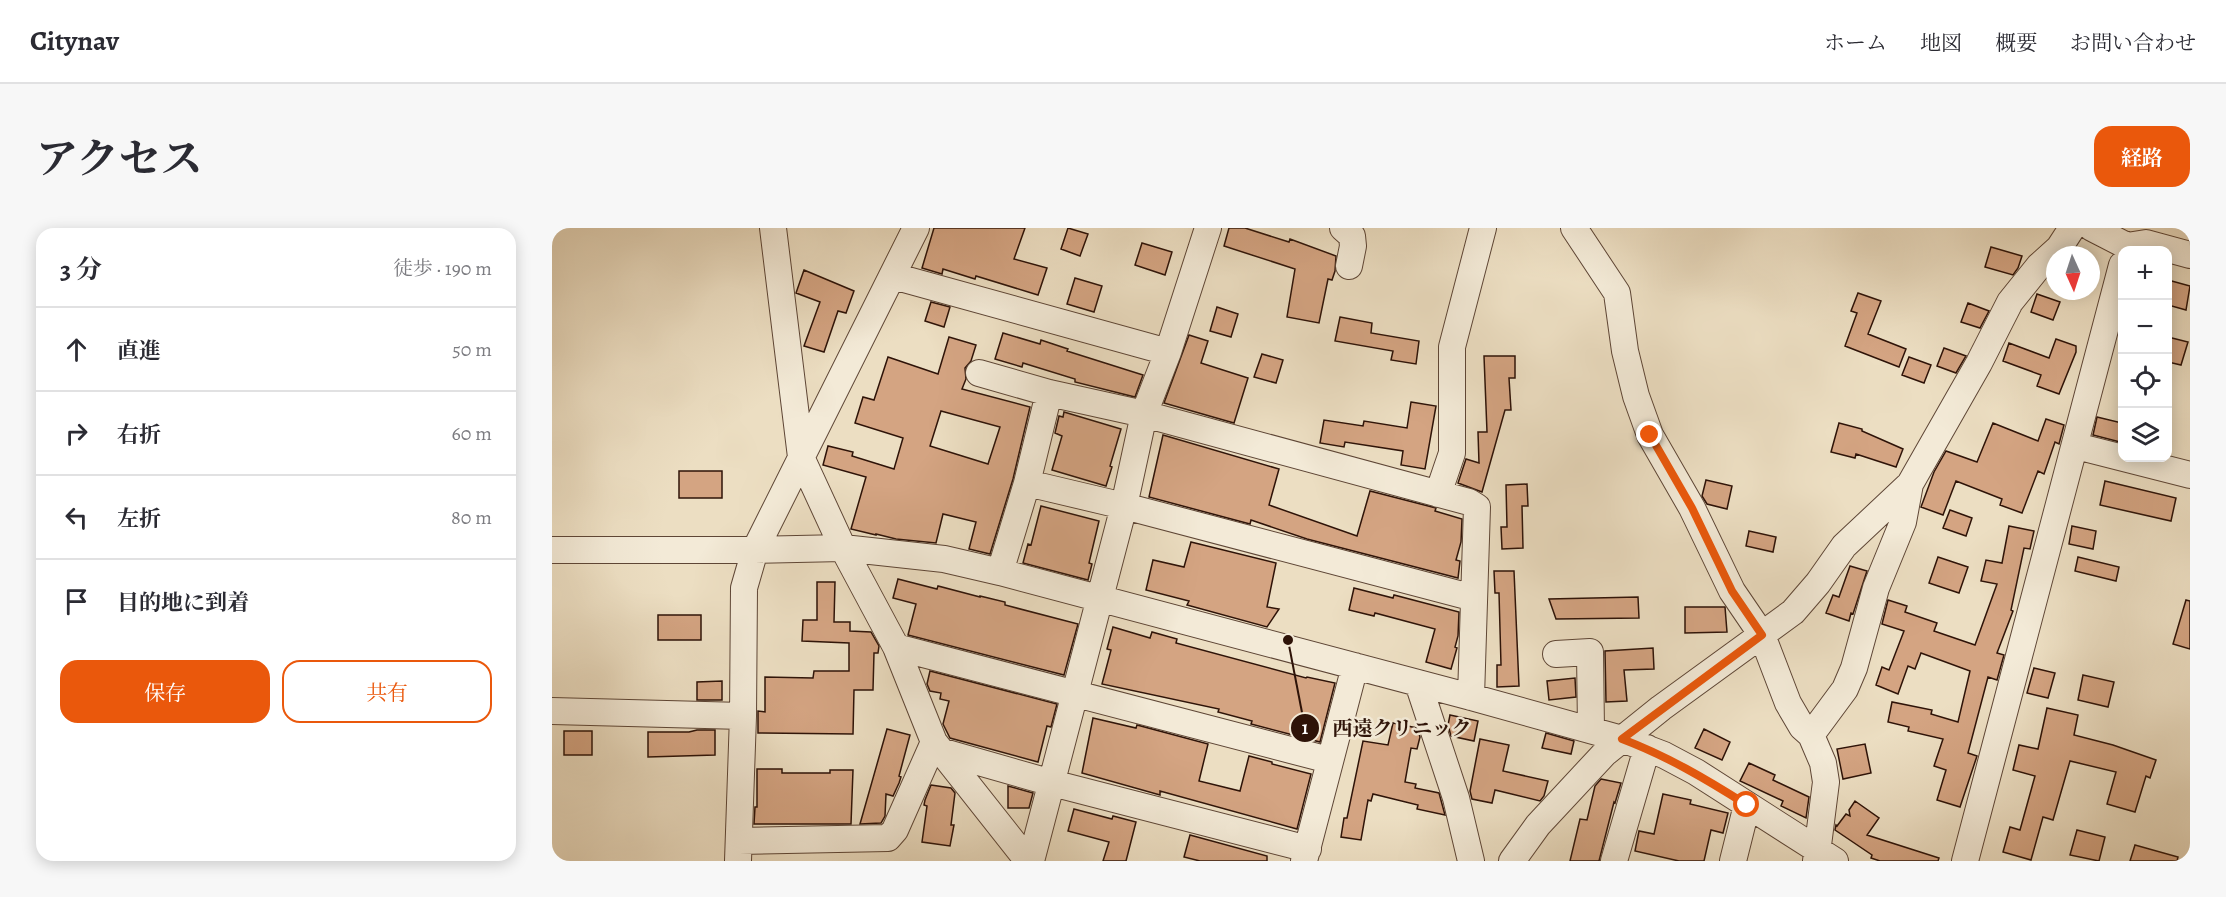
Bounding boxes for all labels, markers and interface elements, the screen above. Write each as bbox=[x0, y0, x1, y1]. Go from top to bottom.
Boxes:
text: Citynav bbox=[30, 22, 119, 60]
text: ホーム bbox=[1824, 29, 1887, 57]
text: 地図 bbox=[1920, 29, 1962, 57]
text: 概要 bbox=[1995, 29, 2037, 57]
text: お問い合わせ bbox=[2070, 29, 2196, 57]
button: 経路 bbox=[2094, 126, 2190, 187]
text: アクセス bbox=[36, 130, 203, 187]
north arrow bbox=[2046, 246, 2100, 300]
map controls bbox=[2118, 246, 2172, 462]
button: + bbox=[2118, 246, 2172, 300]
text: 3 分 bbox=[60, 252, 102, 287]
text: 徒歩 · 190 m bbox=[393, 255, 492, 282]
button: − bbox=[2118, 300, 2172, 354]
icon: ahead bbox=[60, 333, 93, 366]
text: 直進 bbox=[117, 336, 161, 366]
text: 50 m bbox=[452, 336, 492, 363]
button: locate bbox=[2118, 354, 2172, 408]
button: layers bbox=[2118, 408, 2172, 462]
icon: right bbox=[60, 417, 93, 450]
text: 右折 bbox=[117, 420, 161, 450]
text: 60 m bbox=[452, 420, 492, 447]
route end bbox=[1636, 421, 1662, 447]
icon: left bbox=[60, 501, 93, 534]
text: 左折 bbox=[117, 504, 161, 534]
text: 80 m bbox=[451, 504, 492, 531]
icon: arrive bbox=[60, 585, 93, 618]
text: 目的地に到着 bbox=[117, 588, 249, 618]
button: 保存 bbox=[60, 660, 270, 723]
button: 共有 bbox=[282, 660, 492, 723]
callout: 西遠クリニック bbox=[1290, 709, 1484, 747]
text: 西遠クリニック bbox=[1333, 715, 1471, 742]
text: 1 bbox=[1302, 716, 1309, 740]
route start bbox=[1733, 791, 1759, 817]

